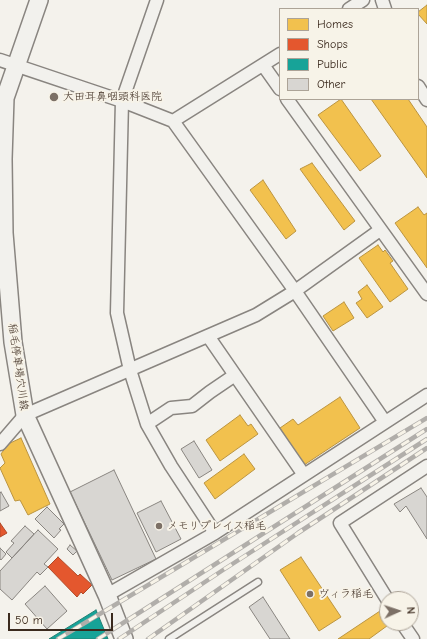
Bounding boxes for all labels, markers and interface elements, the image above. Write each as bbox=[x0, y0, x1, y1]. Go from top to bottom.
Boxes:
legend bbox=[279, 8, 419, 100]
text: Homes bbox=[317, 17, 353, 31]
text: Shops bbox=[317, 37, 348, 51]
text: Public bbox=[317, 57, 347, 71]
text: Other bbox=[317, 77, 345, 91]
place label: 大田耳鼻咽頭科医院 bbox=[63, 90, 162, 104]
marker: 大田耳鼻咽頭科医院 bbox=[48, 91, 60, 103]
street label: 稲毛停車場穴川線 bbox=[5, 323, 31, 411]
place label: メモリプレイス稲毛 bbox=[167, 519, 266, 533]
marker: メモリプレイス稲毛 bbox=[154, 521, 164, 531]
place label: ヴィラ稲毛 bbox=[318, 587, 373, 601]
marker: ヴィラ稲毛 bbox=[305, 589, 315, 599]
north arrow bbox=[379, 591, 419, 631]
scale bar bbox=[10, 605, 115, 631]
text: N bbox=[404, 606, 417, 614]
text: 50 m bbox=[15, 613, 43, 627]

